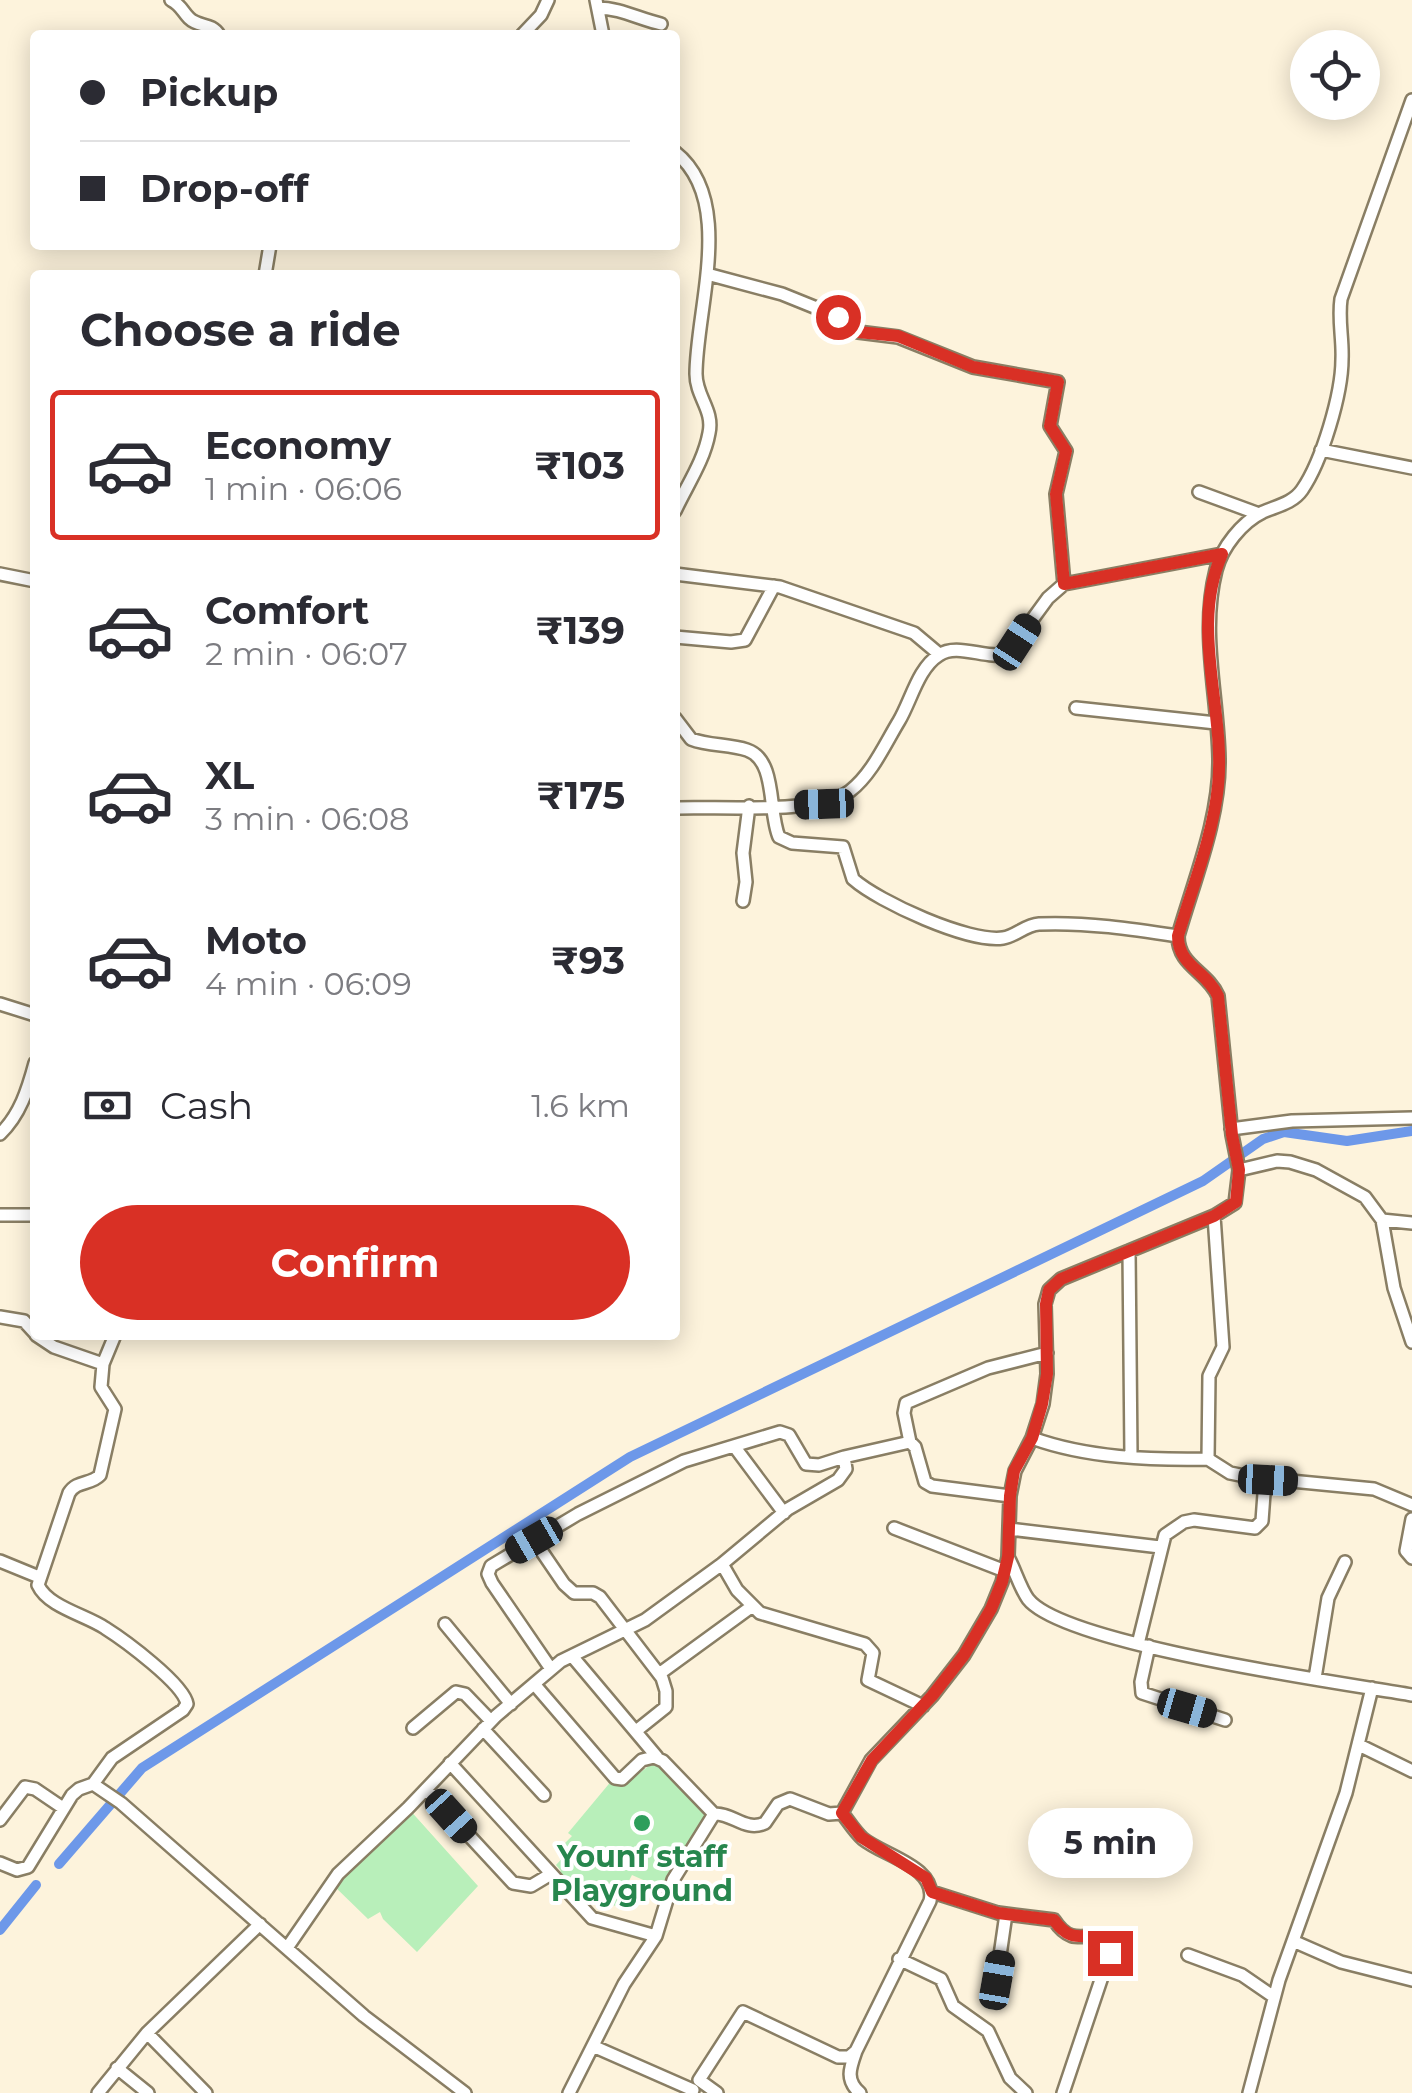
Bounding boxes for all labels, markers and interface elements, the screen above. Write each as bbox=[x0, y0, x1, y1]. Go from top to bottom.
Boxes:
map controls bbox=[1290, 30, 1380, 120]
button: locate bbox=[1290, 30, 1380, 120]
text: Pickup bbox=[140, 69, 278, 116]
text: Drop-off bbox=[140, 165, 309, 212]
route start bbox=[816, 295, 861, 340]
text: Choose a ride bbox=[80, 302, 401, 357]
icon: car bbox=[85, 420, 175, 510]
text: Economy bbox=[205, 422, 391, 469]
text: ₹103 bbox=[534, 442, 625, 489]
text: 1 min · 06:06 bbox=[205, 469, 402, 508]
icon: car bbox=[85, 585, 175, 675]
text: Comfort bbox=[205, 587, 369, 634]
text: ₹139 bbox=[536, 607, 625, 654]
car bbox=[988, 609, 1046, 675]
text: 2 min · 06:07 bbox=[205, 634, 408, 673]
icon: car bbox=[85, 750, 175, 840]
text: XL bbox=[205, 752, 254, 799]
text: ₹175 bbox=[537, 772, 625, 819]
car bbox=[793, 788, 855, 820]
text: 3 min · 06:08 bbox=[205, 799, 410, 838]
icon: car bbox=[85, 915, 175, 1005]
text: Moto bbox=[205, 917, 307, 964]
text: ₹93 bbox=[551, 937, 625, 984]
text: 4 min · 06:09 bbox=[205, 964, 412, 1003]
icon: cash bbox=[80, 1078, 135, 1133]
text: Cash bbox=[160, 1082, 253, 1129]
text: 1.6 km bbox=[531, 1086, 630, 1125]
button: Confirm bbox=[80, 1205, 630, 1320]
car bbox=[1237, 1463, 1299, 1497]
car bbox=[501, 1512, 567, 1568]
car bbox=[1154, 1685, 1220, 1731]
car bbox=[420, 1784, 482, 1848]
callout: 5 min bbox=[1028, 1808, 1192, 1878]
marker: Younf staff Playground bbox=[631, 1812, 653, 1834]
text: 5 min bbox=[1064, 1823, 1157, 1862]
place label: Younf staff Playground bbox=[551, 1838, 733, 1909]
route end bbox=[1088, 1931, 1133, 1976]
car bbox=[977, 1948, 1017, 2012]

